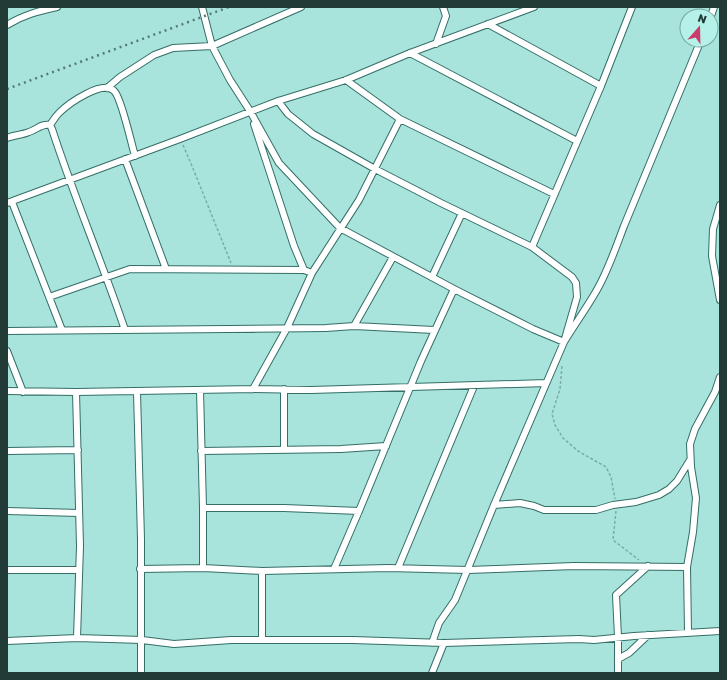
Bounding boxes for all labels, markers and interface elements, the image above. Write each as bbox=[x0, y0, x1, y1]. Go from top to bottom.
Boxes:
north arrow bbox=[679, 8, 719, 48]
text: N bbox=[696, 11, 709, 26]

